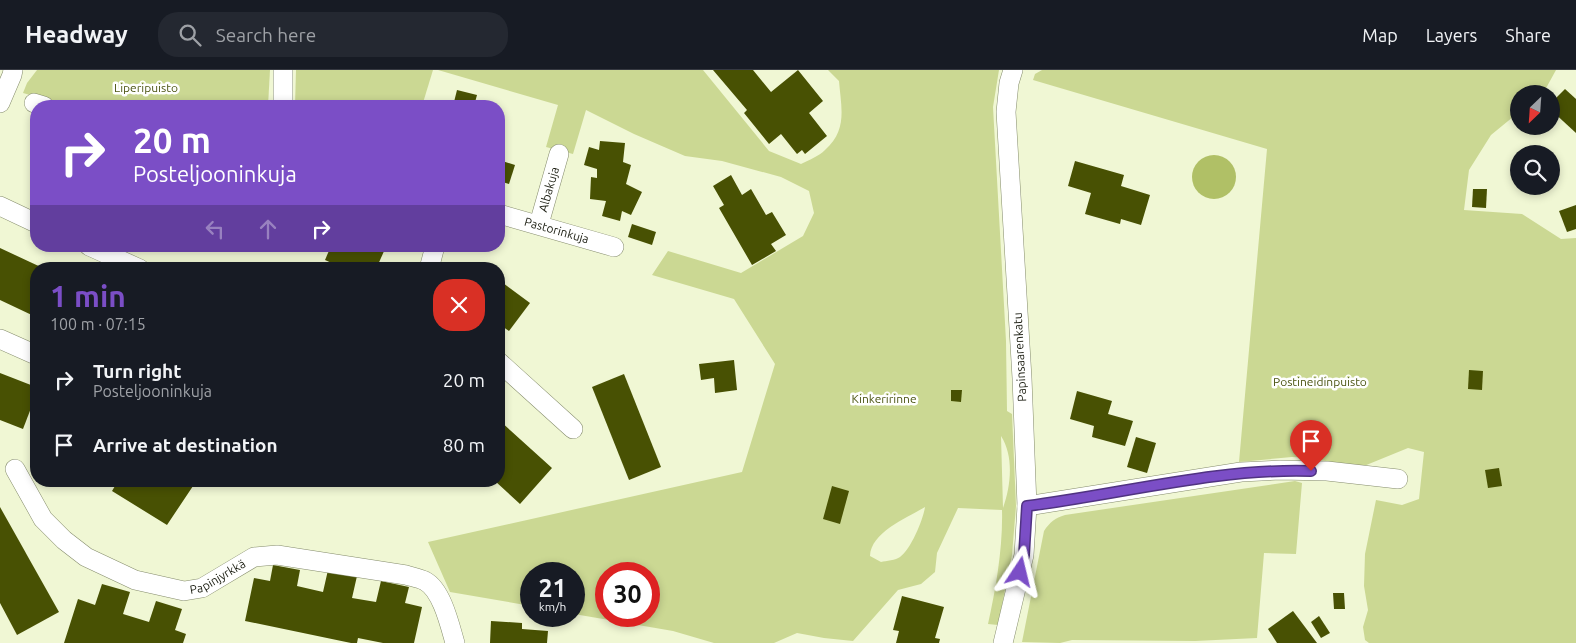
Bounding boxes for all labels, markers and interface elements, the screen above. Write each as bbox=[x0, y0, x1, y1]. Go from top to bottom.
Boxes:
search box bbox=[158, 12, 508, 57]
text: Headway bbox=[25, 21, 128, 48]
icon: search bbox=[176, 21, 204, 49]
text: Search here bbox=[216, 24, 316, 46]
text: Map bbox=[1362, 25, 1398, 45]
text: Layers bbox=[1426, 25, 1477, 45]
text: Share bbox=[1505, 25, 1551, 45]
park label: Liperipuisto bbox=[114, 81, 178, 94]
north arrow bbox=[1510, 85, 1560, 135]
map controls bbox=[1510, 85, 1560, 195]
icon: right bbox=[50, 120, 115, 185]
text: 20 m bbox=[133, 120, 211, 160]
button: search bbox=[1510, 145, 1560, 195]
text: Posteljooninkuja bbox=[133, 161, 297, 186]
street label: Albakuja bbox=[536, 165, 561, 213]
icon: left bbox=[201, 215, 229, 243]
icon: ahead bbox=[254, 215, 282, 243]
icon: right bbox=[307, 215, 335, 243]
street label: Pastorinkuja bbox=[523, 215, 591, 245]
text: 1 min bbox=[50, 279, 126, 313]
button: close bbox=[433, 279, 485, 331]
street label: Papinsaarenkatu bbox=[1011, 312, 1028, 402]
text: 100 m · 07:15 bbox=[50, 315, 146, 333]
text: Turn right bbox=[93, 360, 181, 382]
icon: right bbox=[50, 366, 78, 394]
text: 20 m bbox=[443, 369, 485, 391]
park label: Postineidinpuisto bbox=[1273, 375, 1367, 388]
text: Posteljooninkuja bbox=[93, 382, 212, 400]
park label: Kinkeririnne bbox=[851, 392, 917, 405]
pin bbox=[1290, 420, 1332, 471]
icon: arrive bbox=[1297, 427, 1325, 455]
icon: arrive bbox=[50, 431, 78, 459]
text: Arrive at destination bbox=[93, 434, 278, 456]
text: 80 m bbox=[443, 434, 485, 456]
position arrow bbox=[993, 545, 1045, 597]
street label: Papinjyrkkä bbox=[189, 557, 248, 596]
speed limit sign: 30 bbox=[595, 562, 660, 627]
text: 21 bbox=[538, 574, 567, 602]
text: km/h bbox=[539, 600, 566, 613]

